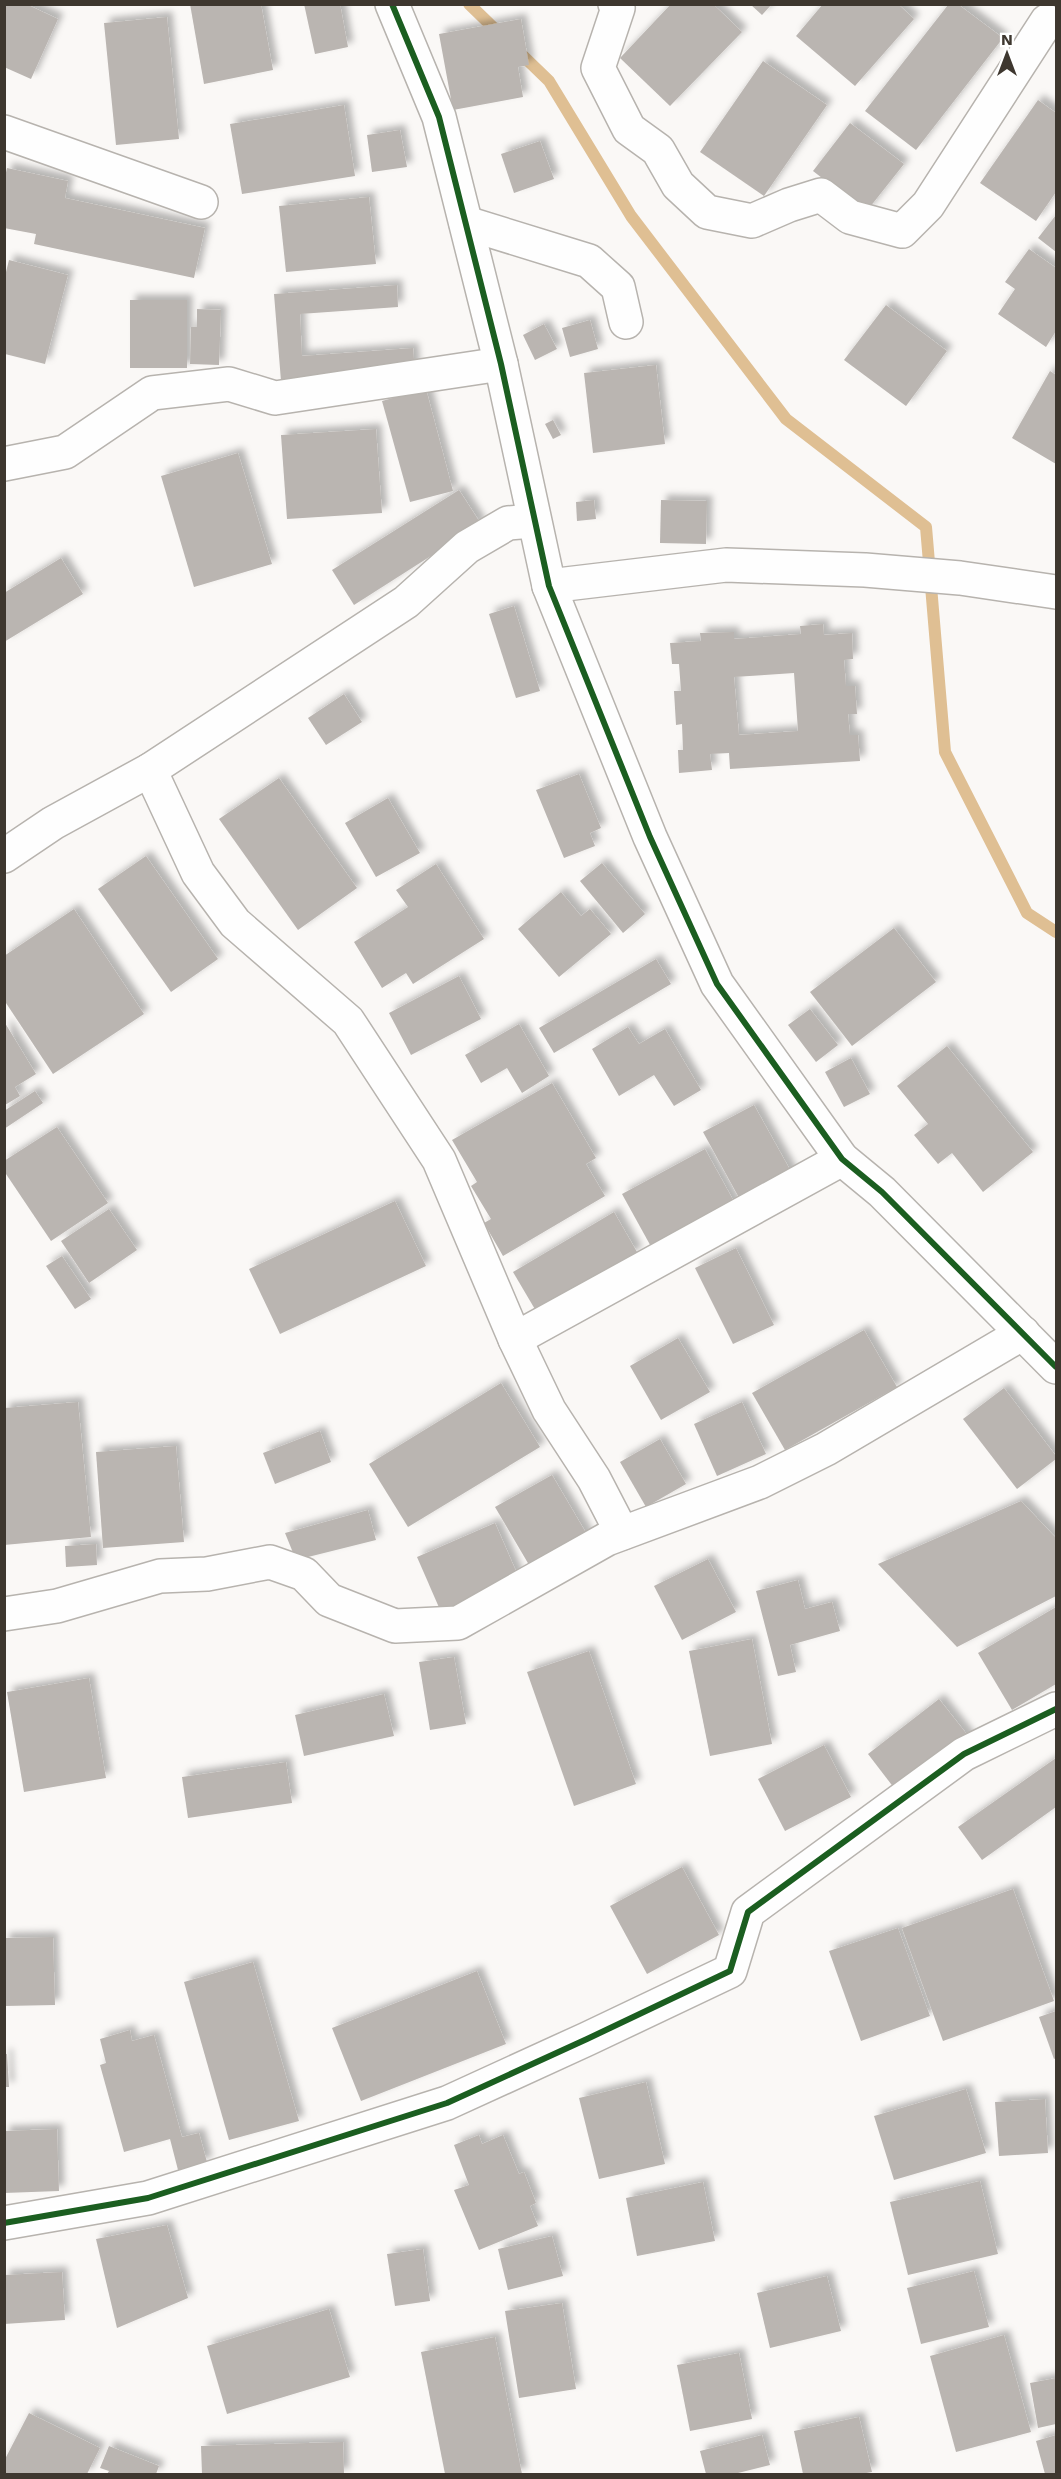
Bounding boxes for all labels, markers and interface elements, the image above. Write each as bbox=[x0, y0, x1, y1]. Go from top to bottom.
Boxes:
north arrow bbox=[977, 24, 1037, 84]
text: N bbox=[1001, 30, 1013, 49]

